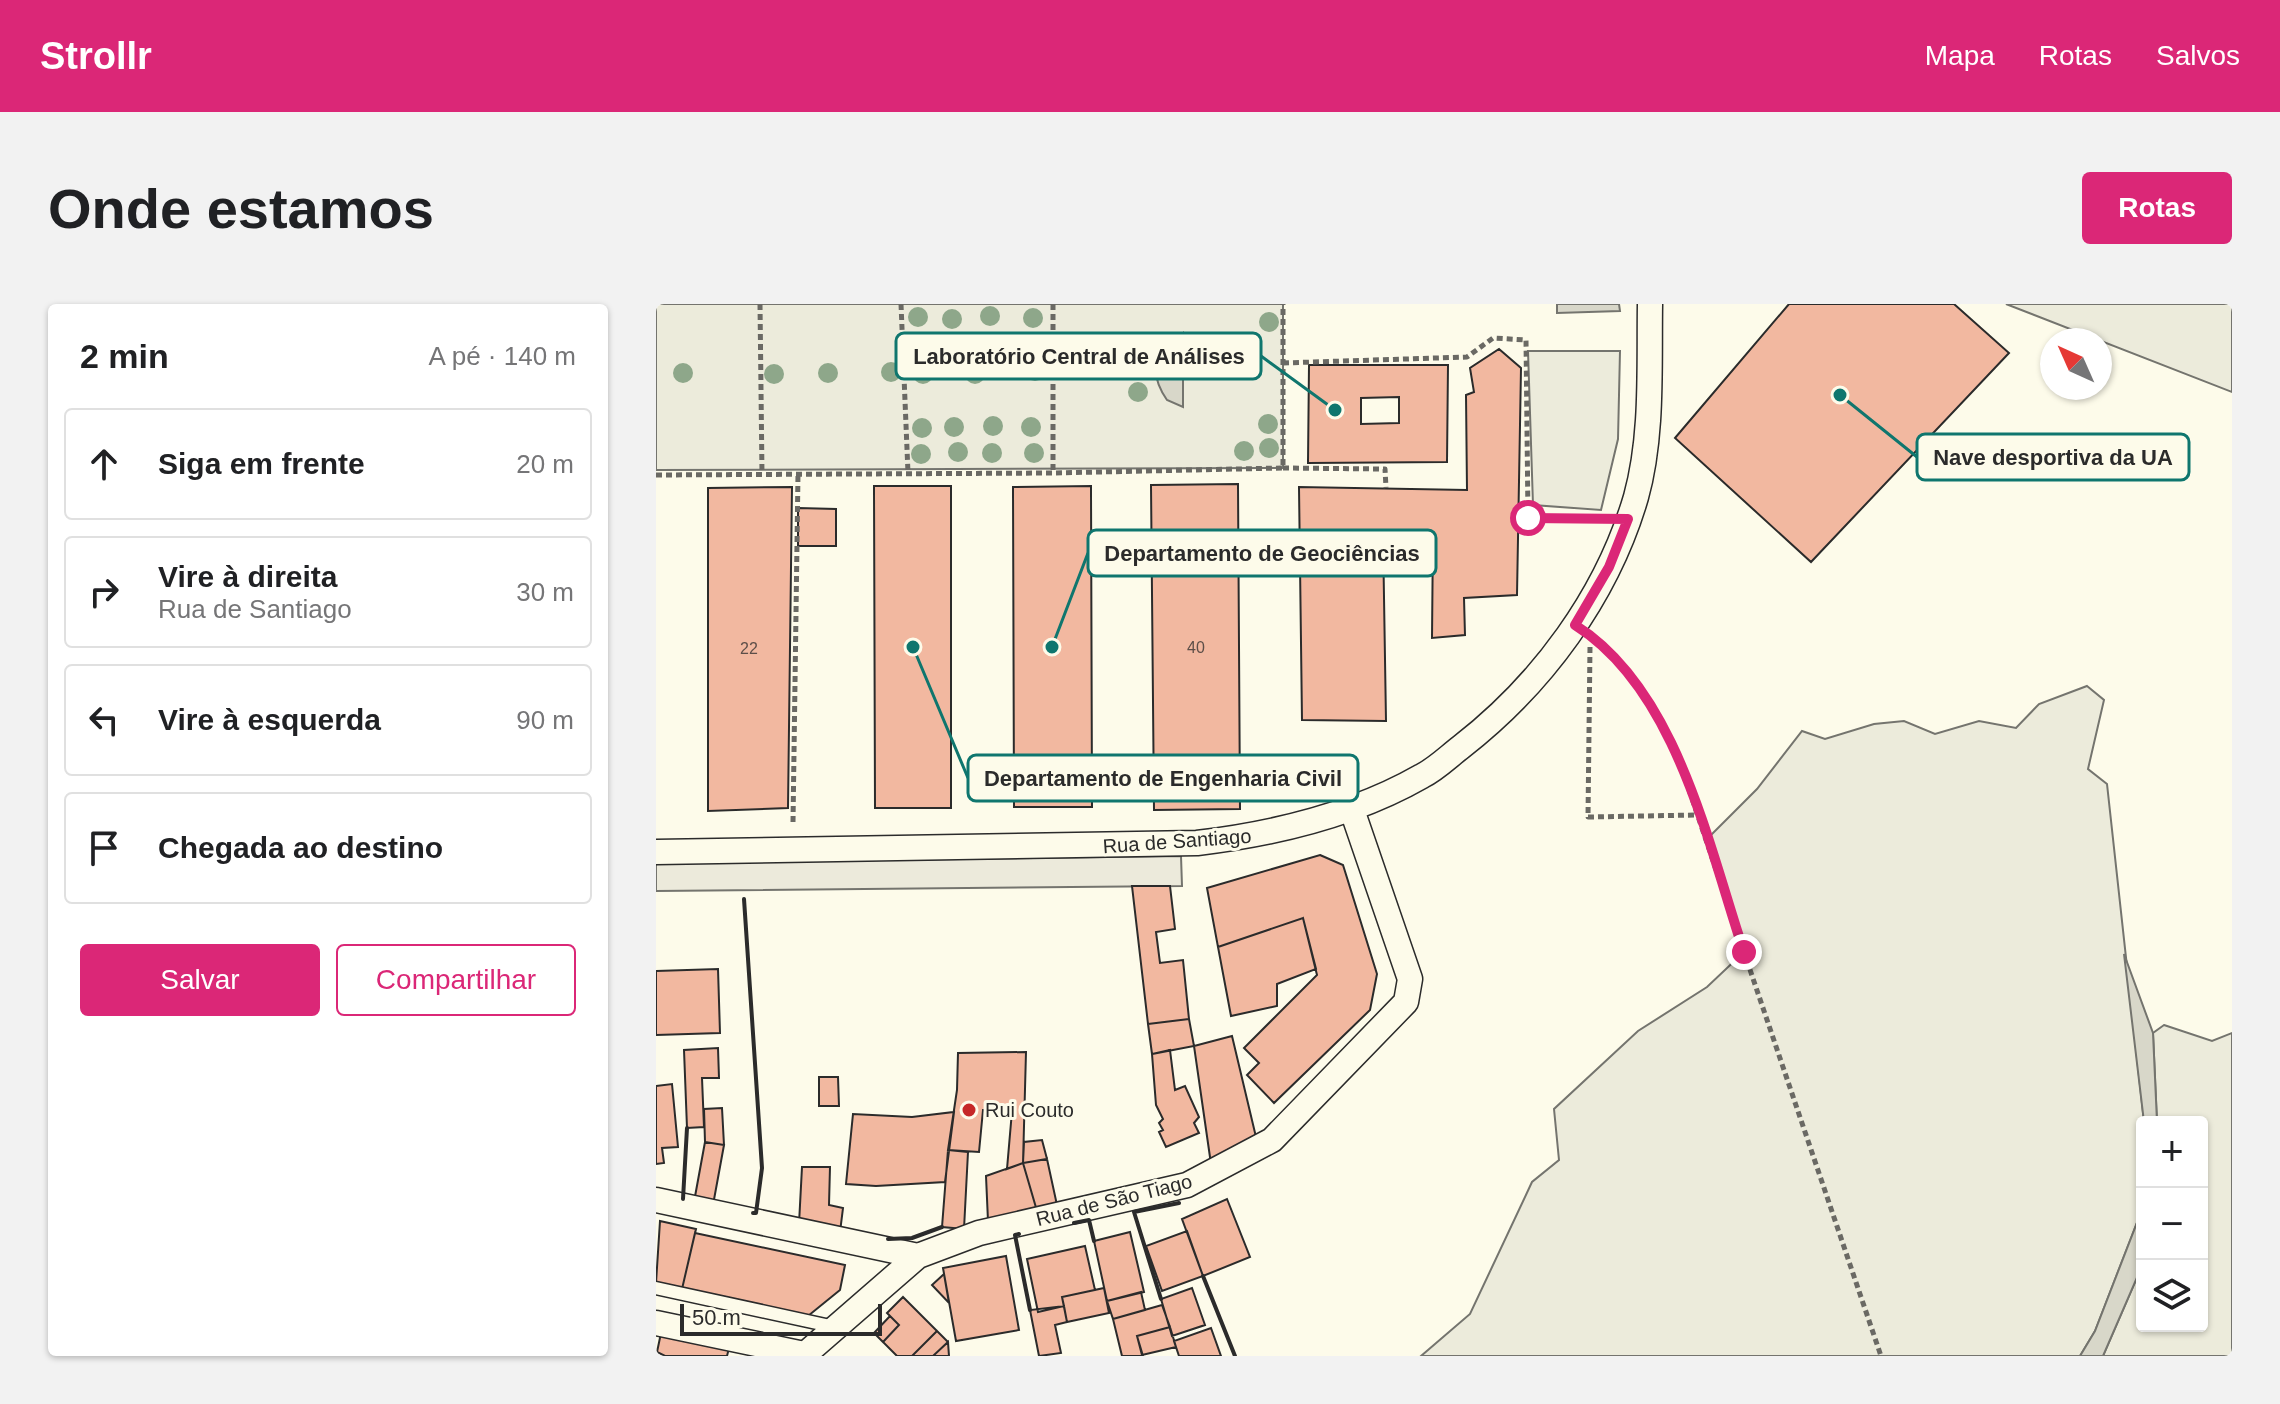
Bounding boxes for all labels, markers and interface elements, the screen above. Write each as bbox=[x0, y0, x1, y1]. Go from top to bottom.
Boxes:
text: Strollr bbox=[40, 35, 152, 77]
text: Mapa bbox=[1925, 40, 1995, 71]
text: Rotas bbox=[2039, 40, 2112, 71]
text: Salvos bbox=[2156, 40, 2240, 71]
button: Rotas bbox=[2082, 172, 2232, 244]
text: Onde estamos bbox=[48, 177, 434, 240]
north arrow bbox=[2040, 328, 2112, 400]
callout: Laboratório Central de Análises bbox=[896, 333, 1261, 379]
text: 2 min bbox=[80, 337, 169, 375]
text: A pé · 140 m bbox=[429, 341, 576, 371]
text: Laboratório Central de Análises bbox=[913, 344, 1245, 369]
callout: Nave desportiva da UA bbox=[1917, 434, 2189, 480]
icon: ahead bbox=[82, 442, 126, 486]
text: Nave desportiva da UA bbox=[1933, 445, 2173, 470]
text: Siga em frente bbox=[158, 447, 365, 480]
text: 20 m bbox=[516, 449, 574, 479]
route start bbox=[1510, 500, 1546, 536]
callout: Departamento de Geociências bbox=[1088, 530, 1436, 576]
text: Departamento de Geociências bbox=[1104, 541, 1420, 566]
text: Vire à direita bbox=[158, 560, 338, 593]
icon: right bbox=[82, 570, 126, 614]
text: 30 m bbox=[516, 577, 574, 607]
text: Rua de Santiago bbox=[158, 594, 352, 624]
house number: 40 bbox=[1187, 639, 1205, 656]
house number: 22 bbox=[740, 640, 758, 657]
icon: left bbox=[82, 698, 126, 742]
text: Vire à esquerda bbox=[158, 703, 381, 736]
text: 90 m bbox=[516, 705, 574, 735]
callout: Departamento de Engenharia Civil bbox=[968, 755, 1358, 801]
text: Departamento de Engenharia Civil bbox=[984, 766, 1342, 791]
street label: Rua de Santiago bbox=[1102, 825, 1252, 857]
icon: arrive bbox=[82, 826, 126, 870]
text: Chegada ao destino bbox=[158, 831, 443, 864]
route end bbox=[1726, 934, 1762, 970]
button: Salvar bbox=[80, 944, 320, 1016]
button: Compartilhar bbox=[336, 944, 576, 1016]
place label: Rui Couto bbox=[985, 1099, 1074, 1121]
marker: Rui Couto bbox=[960, 1101, 978, 1119]
map controls bbox=[2136, 1116, 2208, 1332]
button: + bbox=[2136, 1116, 2208, 1188]
street label: Rua de São Tiago bbox=[1034, 1170, 1194, 1230]
button: − bbox=[2136, 1188, 2208, 1260]
button: layers bbox=[2136, 1260, 2208, 1332]
scale bar bbox=[680, 1300, 882, 1336]
text: 50 m bbox=[692, 1305, 741, 1330]

